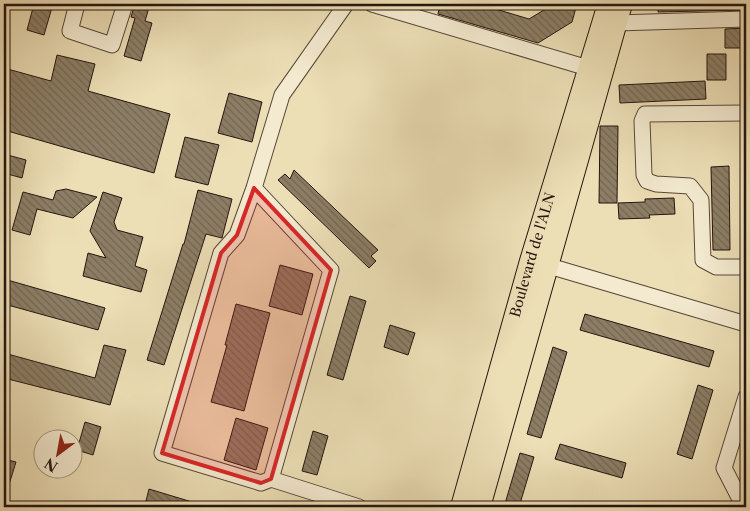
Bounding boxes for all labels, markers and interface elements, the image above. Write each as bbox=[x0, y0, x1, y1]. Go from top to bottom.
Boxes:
street label: Boulevard de l'ALN bbox=[506, 190, 559, 319]
north arrow bbox=[32, 428, 82, 478]
text: N bbox=[41, 454, 61, 476]

